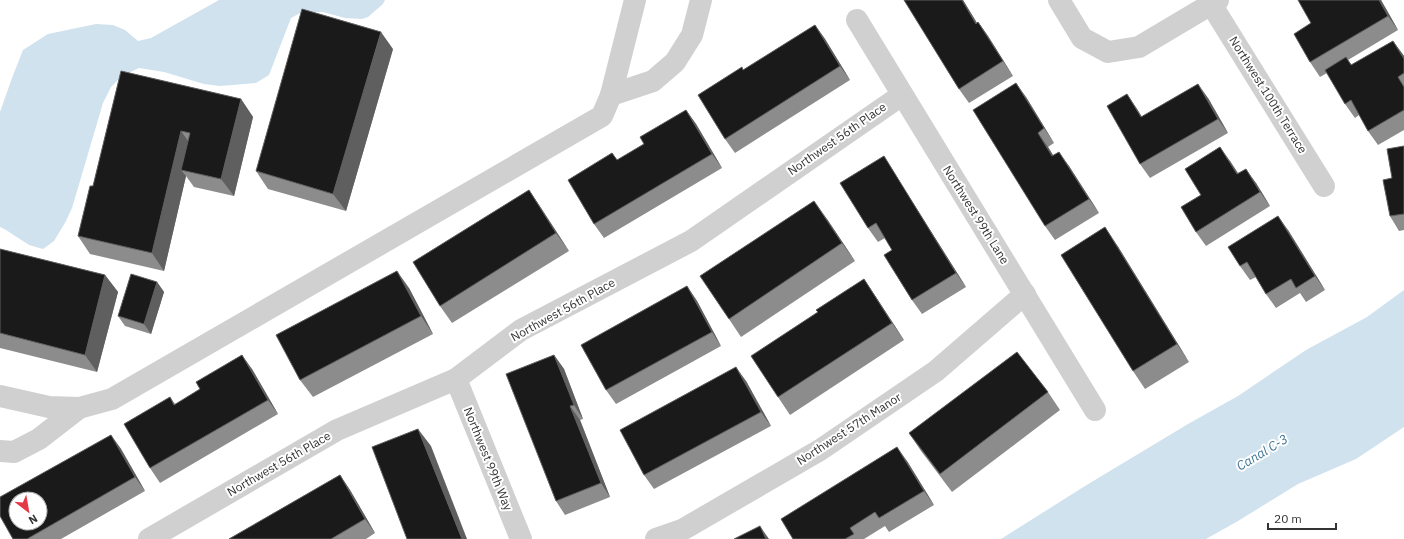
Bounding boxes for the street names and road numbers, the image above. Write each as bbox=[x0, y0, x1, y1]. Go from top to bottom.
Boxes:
street label: Northwest 100th Terrace bbox=[1226, 34, 1311, 156]
street label: Northwest 56th Place bbox=[785, 99, 889, 178]
street label: Northwest 99th Lane bbox=[940, 163, 1013, 267]
street label: Northwest 56th Place bbox=[508, 274, 618, 344]
street label: Northwest 57th Manor bbox=[794, 389, 904, 468]
street label: Northwest 99th Way bbox=[461, 405, 516, 513]
street label: Northwest 56th Place bbox=[224, 428, 333, 499]

